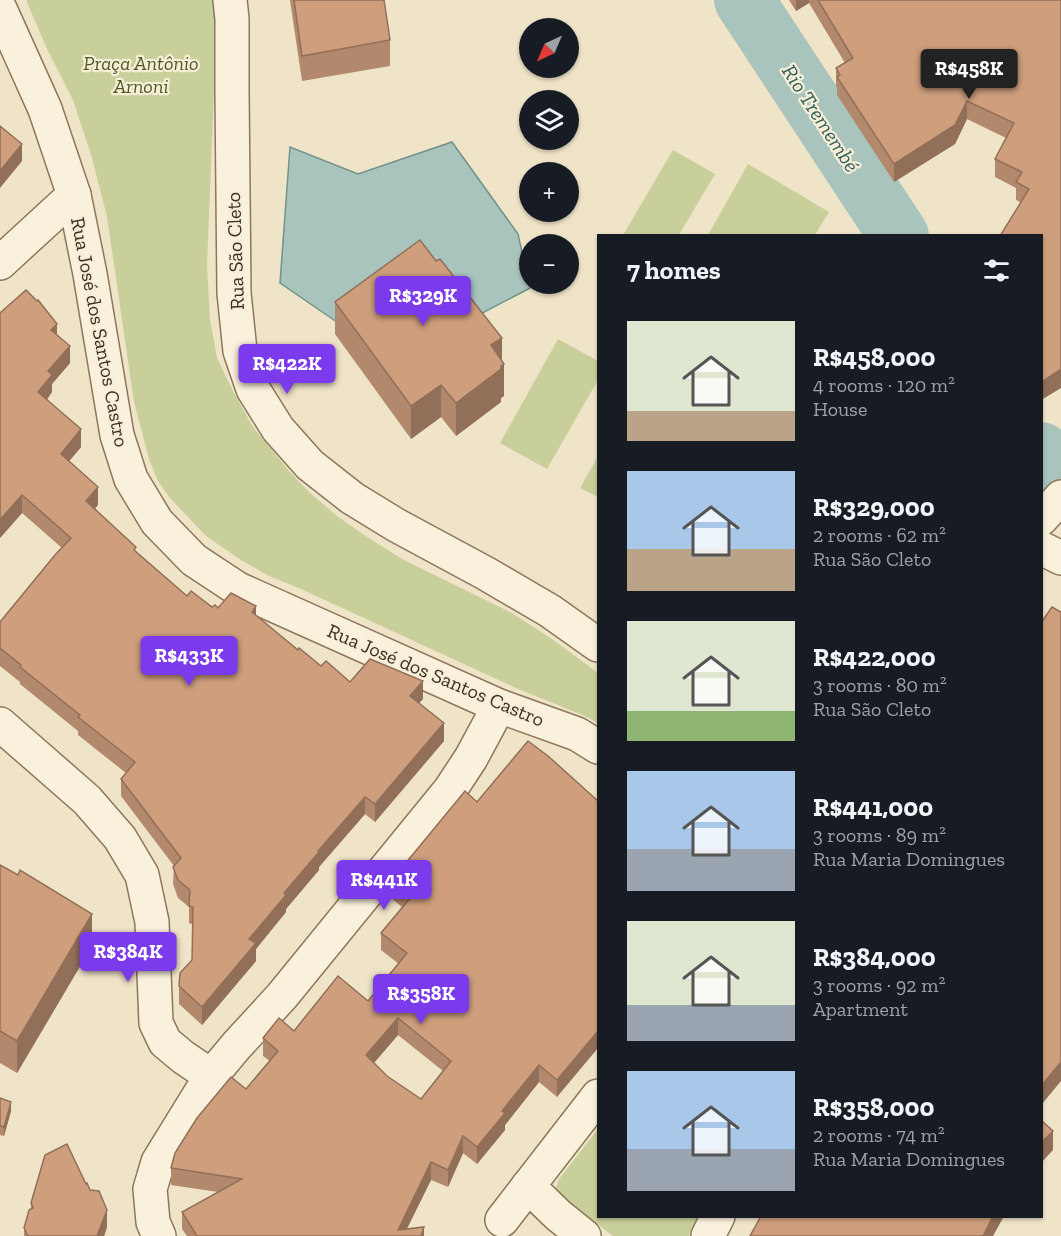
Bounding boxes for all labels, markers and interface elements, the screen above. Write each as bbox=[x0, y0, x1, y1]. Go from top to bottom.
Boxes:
north arrow bbox=[519, 18, 579, 78]
map controls bbox=[519, 18, 579, 294]
pin: R$458K bbox=[920, 49, 1018, 100]
park label: Praça Antônio Arnoni bbox=[83, 51, 199, 98]
text: R$458K bbox=[935, 56, 1003, 80]
water label: Rio Tremembé bbox=[777, 60, 865, 176]
button: layers bbox=[519, 90, 579, 150]
button: + bbox=[519, 162, 579, 222]
street label: Rua São Cleto bbox=[221, 192, 249, 310]
street label: Rua José dos Santos Castro bbox=[66, 215, 134, 449]
button: − bbox=[519, 234, 579, 294]
text: 7 homes bbox=[627, 254, 721, 286]
icon: filters bbox=[980, 254, 1013, 287]
pin: R$329K bbox=[374, 276, 472, 327]
text: R$329K bbox=[389, 283, 457, 307]
text: R$458,000 bbox=[813, 341, 935, 373]
pin: R$422K bbox=[238, 344, 336, 395]
icon: home bbox=[675, 345, 747, 417]
text: R$422K bbox=[253, 351, 321, 375]
text: 4 rooms · 120 m² bbox=[813, 373, 955, 397]
text: House bbox=[813, 397, 867, 421]
text: R$329,000 bbox=[813, 491, 935, 523]
icon: home bbox=[675, 495, 747, 567]
text: 2 rooms · 62 m² bbox=[813, 523, 946, 547]
text: Rua São Cleto bbox=[813, 547, 931, 571]
street label: Rua José dos Santos Castro bbox=[324, 618, 548, 732]
pin: R$433K bbox=[140, 636, 238, 687]
text: R$422,000 bbox=[813, 641, 936, 673]
text: R$433K bbox=[155, 643, 223, 667]
icon: home bbox=[675, 645, 747, 717]
text: 3 rooms · 80 m² bbox=[813, 673, 947, 697]
text: Rua São Cleto bbox=[813, 697, 931, 721]
text: R$441,000 bbox=[813, 791, 933, 823]
icon: home bbox=[675, 795, 747, 867]
text: 3 rooms · 89 m² bbox=[813, 823, 946, 847]
text: Rua Maria Domingues bbox=[813, 847, 1005, 871]
pin: R$441K bbox=[335, 860, 433, 911]
text: R$441K bbox=[351, 867, 417, 891]
pin: R$384K bbox=[79, 932, 177, 983]
text: R$384K bbox=[94, 939, 162, 963]
text: R$384,000 bbox=[813, 941, 936, 973]
icon: home bbox=[675, 945, 747, 1017]
text: 3 rooms · 92 m² bbox=[813, 973, 945, 997]
pin: R$358K bbox=[372, 974, 470, 1025]
text: R$358K bbox=[387, 981, 455, 1005]
text: Apartment bbox=[813, 997, 908, 1021]
text: R$358,000 bbox=[813, 1091, 935, 1123]
icon: home bbox=[675, 1095, 747, 1167]
text: 2 rooms · 74 m² bbox=[813, 1123, 945, 1147]
text: Rua Maria Domingues bbox=[813, 1147, 1005, 1171]

